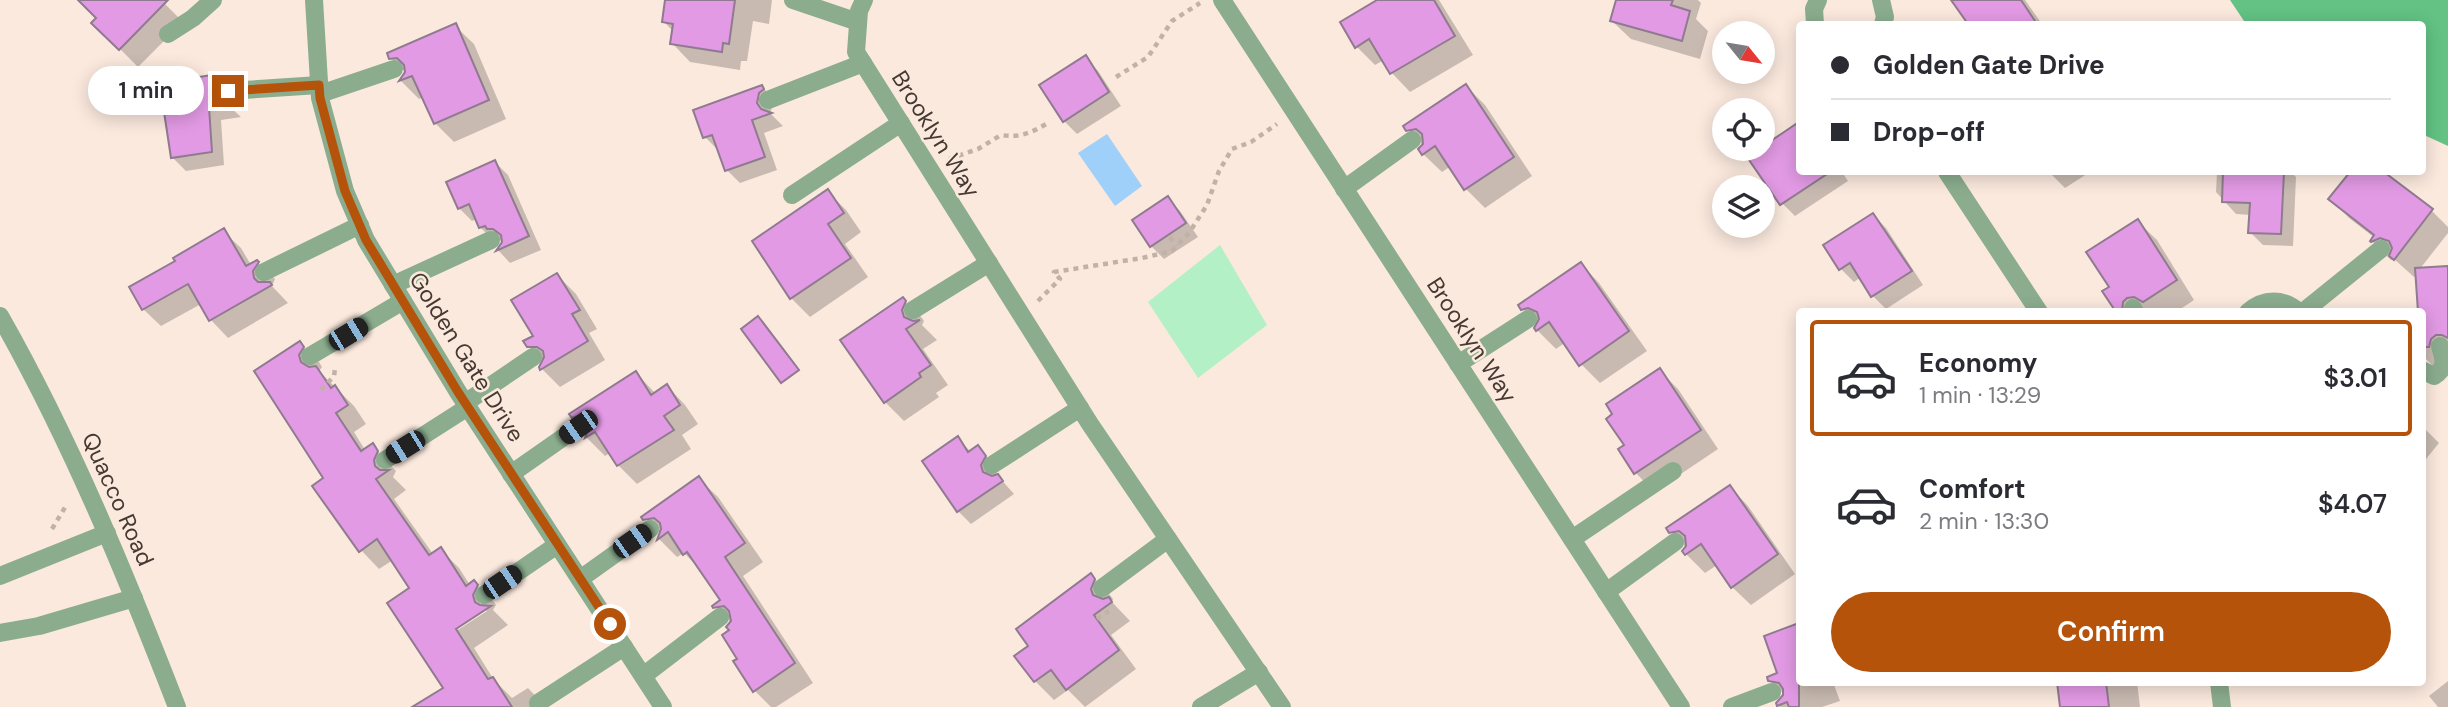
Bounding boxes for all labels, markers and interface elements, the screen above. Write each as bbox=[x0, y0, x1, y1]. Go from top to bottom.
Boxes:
north arrow bbox=[1712, 21, 1774, 84]
map controls bbox=[1712, 21, 1775, 238]
text: Golden Gate Drive bbox=[1873, 48, 2105, 82]
street label: Brooklyn Way bbox=[885, 65, 987, 203]
callout: 1 min bbox=[88, 66, 204, 116]
text: 1 min bbox=[119, 75, 173, 105]
route end bbox=[212, 75, 244, 107]
button: locate bbox=[1712, 98, 1775, 161]
text: Drop-off bbox=[1873, 115, 1985, 149]
button: layers bbox=[1712, 175, 1775, 238]
street label: Golden Gate Drive bbox=[403, 266, 531, 448]
street label: Brooklyn Way bbox=[1420, 271, 1524, 409]
car bbox=[325, 314, 372, 354]
text: Economy bbox=[1919, 346, 2037, 380]
icon: car bbox=[1835, 347, 1898, 410]
text: $3.01 bbox=[2324, 361, 2387, 395]
text: 1 min · 13:29 bbox=[1919, 380, 2041, 410]
car bbox=[555, 406, 602, 448]
car bbox=[382, 427, 429, 467]
street label: Quacco Road bbox=[75, 428, 161, 570]
text: Comfort bbox=[1919, 472, 2025, 506]
icon: car bbox=[1835, 473, 1898, 536]
text: $4.07 bbox=[2318, 487, 2387, 521]
text: 2 min · 13:30 bbox=[1919, 506, 2049, 536]
car bbox=[609, 520, 656, 562]
car bbox=[479, 562, 526, 602]
button: Confirm bbox=[1831, 592, 2391, 672]
route start bbox=[594, 608, 626, 640]

